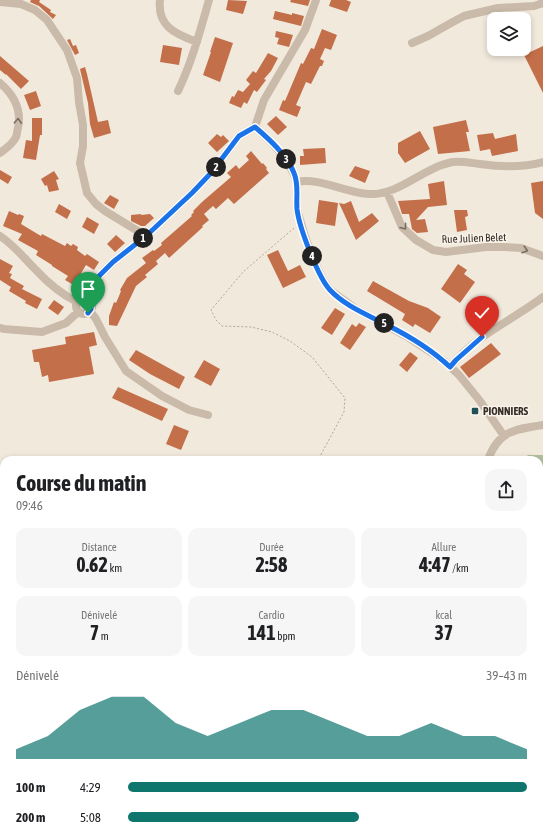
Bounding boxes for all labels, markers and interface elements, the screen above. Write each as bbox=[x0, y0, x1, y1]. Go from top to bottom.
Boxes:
map controls bbox=[487, 12, 531, 56]
button: layers bbox=[487, 12, 531, 56]
one-way arrow bbox=[14, 118, 23, 124]
pin: 3 bbox=[276, 149, 296, 169]
text: 3 bbox=[283, 153, 289, 165]
pin: 2 bbox=[206, 157, 226, 177]
text: 2 bbox=[213, 161, 219, 173]
one-way arrow bbox=[399, 223, 406, 230]
pin: 1 bbox=[133, 228, 153, 248]
street label: Rue Julien Belet bbox=[442, 231, 506, 245]
text: 1 bbox=[140, 232, 146, 244]
one-way arrow bbox=[521, 245, 528, 254]
pin: 4 bbox=[302, 246, 322, 266]
text: 4 bbox=[309, 250, 315, 262]
pin bbox=[71, 272, 105, 313]
icon: arrive bbox=[77, 278, 99, 300]
pin bbox=[465, 296, 499, 337]
icon: check bbox=[471, 302, 493, 324]
pin: 5 bbox=[374, 313, 394, 333]
text: 5 bbox=[381, 317, 387, 329]
place label: PIONNIERS bbox=[483, 405, 529, 417]
marker: PIONNIERS bbox=[470, 406, 480, 416]
button: share bbox=[485, 469, 527, 511]
text: Course du matin bbox=[16, 470, 146, 496]
text: 09:46 bbox=[16, 498, 43, 513]
text: Distance bbox=[82, 541, 117, 553]
text: Durée bbox=[259, 541, 284, 553]
text: Allure bbox=[431, 541, 456, 553]
text: 0.62 bbox=[76, 553, 108, 576]
text: 2:58 bbox=[256, 553, 287, 576]
text: 4:47 bbox=[419, 553, 451, 576]
text: km bbox=[108, 562, 122, 574]
text: /km bbox=[451, 562, 469, 574]
text: Dénivelé bbox=[81, 609, 117, 621]
text: Cardio bbox=[258, 609, 285, 621]
text: kcal bbox=[435, 609, 452, 621]
text: 7 bbox=[90, 621, 99, 644]
text: 141 bbox=[247, 621, 276, 644]
text: 37 bbox=[434, 621, 453, 644]
text: m bbox=[99, 630, 109, 642]
text: bpm bbox=[276, 630, 296, 642]
text: Dénivelé bbox=[16, 668, 59, 683]
text: 39–43 m bbox=[486, 668, 527, 683]
text: 100 m bbox=[16, 780, 45, 795]
text: 4:29 bbox=[80, 780, 101, 795]
text: 200 m bbox=[16, 810, 45, 825]
text: 5:08 bbox=[80, 810, 101, 825]

